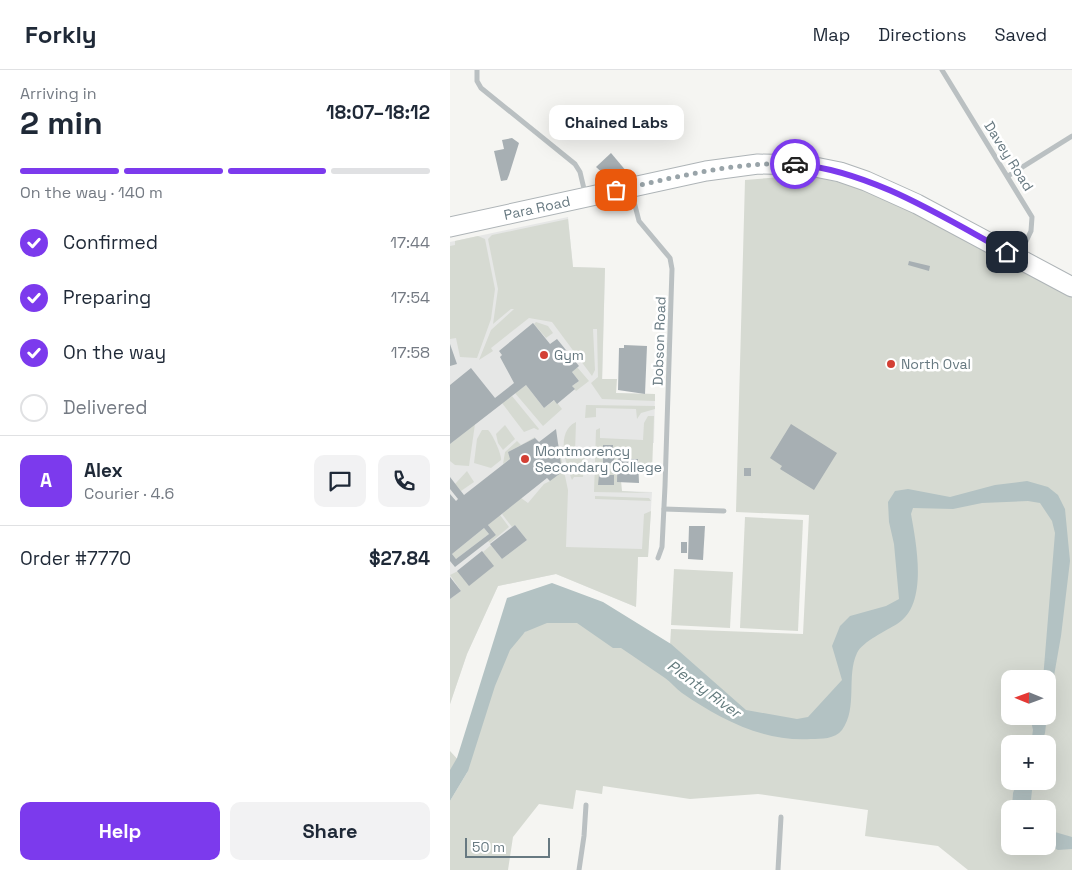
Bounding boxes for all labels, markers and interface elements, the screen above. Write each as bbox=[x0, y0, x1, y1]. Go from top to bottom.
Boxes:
text: Forkly bbox=[25, 19, 97, 50]
text: Map bbox=[813, 23, 850, 46]
text: Directions bbox=[878, 23, 967, 46]
text: Saved bbox=[995, 23, 1047, 46]
text: Arriving in bbox=[20, 83, 97, 104]
text: 18:07–18:12 bbox=[326, 100, 430, 125]
text: 2 min bbox=[20, 103, 103, 143]
callout: Chained Labs bbox=[549, 105, 684, 140]
text: Chained Labs bbox=[565, 112, 668, 133]
street label: Davey Road bbox=[980, 118, 1038, 194]
courier bbox=[770, 139, 820, 189]
icon: car bbox=[781, 150, 809, 178]
pin bbox=[595, 169, 637, 211]
icon: bag bbox=[602, 176, 630, 204]
text: On the way · 140 m bbox=[20, 182, 163, 203]
street label: Para Road bbox=[502, 192, 572, 224]
icon: check bbox=[20, 229, 48, 257]
text: Confirmed bbox=[63, 230, 158, 255]
pin bbox=[986, 231, 1028, 273]
text: 17:44 bbox=[390, 232, 430, 253]
icon: home bbox=[993, 238, 1021, 266]
icon: check bbox=[20, 284, 48, 312]
text: Preparing bbox=[63, 285, 151, 310]
text: 17:54 bbox=[391, 287, 430, 308]
street label: Dobson Road bbox=[648, 296, 670, 386]
icon: check bbox=[20, 339, 48, 367]
text: On the way bbox=[63, 340, 166, 365]
text: 17:58 bbox=[391, 342, 430, 363]
place label: Gym bbox=[554, 346, 584, 364]
marker: Gym bbox=[538, 349, 550, 361]
place label: North Oval bbox=[901, 355, 971, 373]
marker: North Oval bbox=[885, 358, 897, 370]
text: Delivered bbox=[63, 395, 148, 420]
place label: Montmorency Secondary College bbox=[535, 442, 662, 476]
marker: Montmorency Secondary College bbox=[519, 453, 531, 465]
button: chat bbox=[314, 455, 366, 507]
button: phone bbox=[378, 455, 430, 507]
text: Alex bbox=[84, 458, 123, 483]
text: A bbox=[40, 468, 52, 493]
text: Courier · 4.6 bbox=[84, 483, 174, 504]
text: Order #7770 bbox=[20, 546, 131, 571]
text: $27.84 bbox=[369, 546, 430, 571]
water label: Plenty River bbox=[664, 656, 746, 722]
north arrow bbox=[1001, 670, 1056, 725]
map controls bbox=[1001, 670, 1056, 855]
button: + bbox=[1001, 735, 1056, 790]
button: − bbox=[1001, 800, 1056, 855]
button: Help bbox=[20, 802, 220, 860]
button: Share bbox=[230, 802, 430, 860]
scale bar bbox=[465, 835, 550, 858]
text: 50 m bbox=[472, 838, 505, 856]

